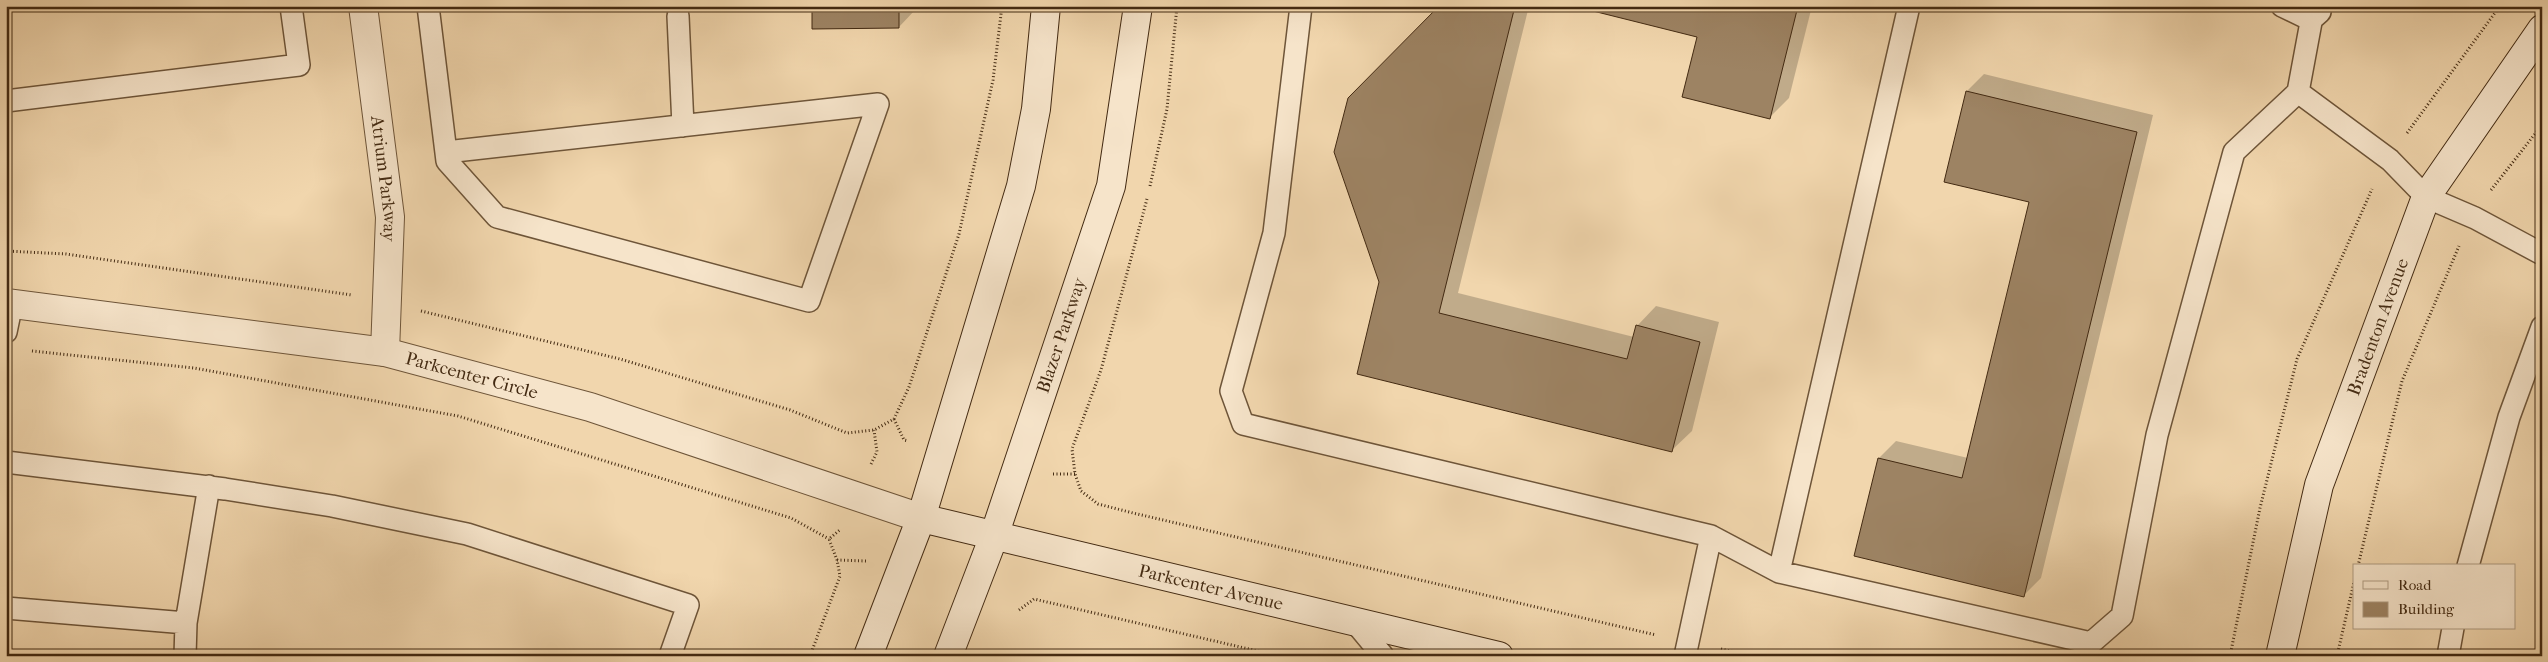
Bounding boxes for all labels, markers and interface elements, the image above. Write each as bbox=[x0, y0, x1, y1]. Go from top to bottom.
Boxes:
street label: Atrium Parkway bbox=[366, 114, 400, 243]
street label: Bradenton Avenue bbox=[2343, 256, 2413, 399]
street label: Blazer Parkway bbox=[1033, 274, 1091, 396]
street label: Parkcenter Circle bbox=[403, 348, 540, 404]
street label: Parkcenter Avenue bbox=[1136, 560, 1285, 615]
legend bbox=[2353, 564, 2516, 630]
text: Road bbox=[2398, 576, 2432, 594]
text: Building bbox=[2398, 600, 2455, 618]

